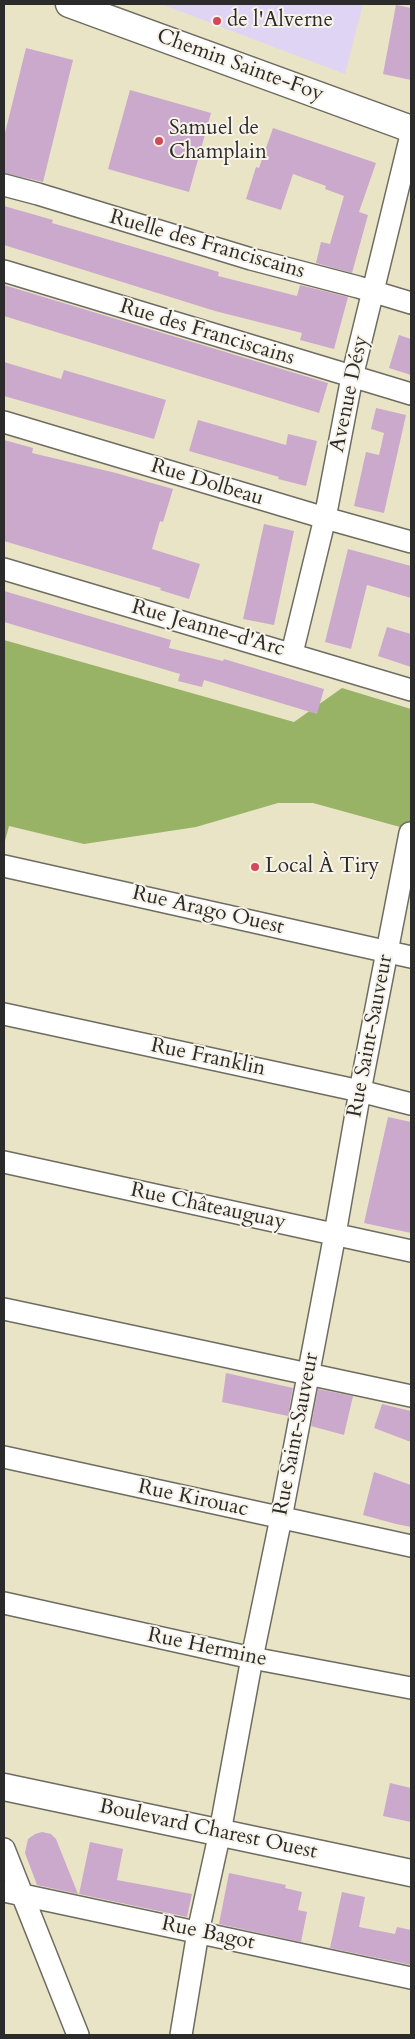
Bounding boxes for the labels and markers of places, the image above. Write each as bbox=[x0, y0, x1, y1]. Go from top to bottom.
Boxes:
place label: de l'Alverne bbox=[227, 8, 333, 34]
marker: de l'Alverne bbox=[211, 15, 223, 27]
place label: Samuel de Champlain bbox=[169, 116, 267, 166]
marker: Samuel de Champlain bbox=[153, 135, 165, 147]
place label: Local À Tiry bbox=[265, 854, 379, 880]
marker: Local À Tiry bbox=[249, 861, 261, 873]

